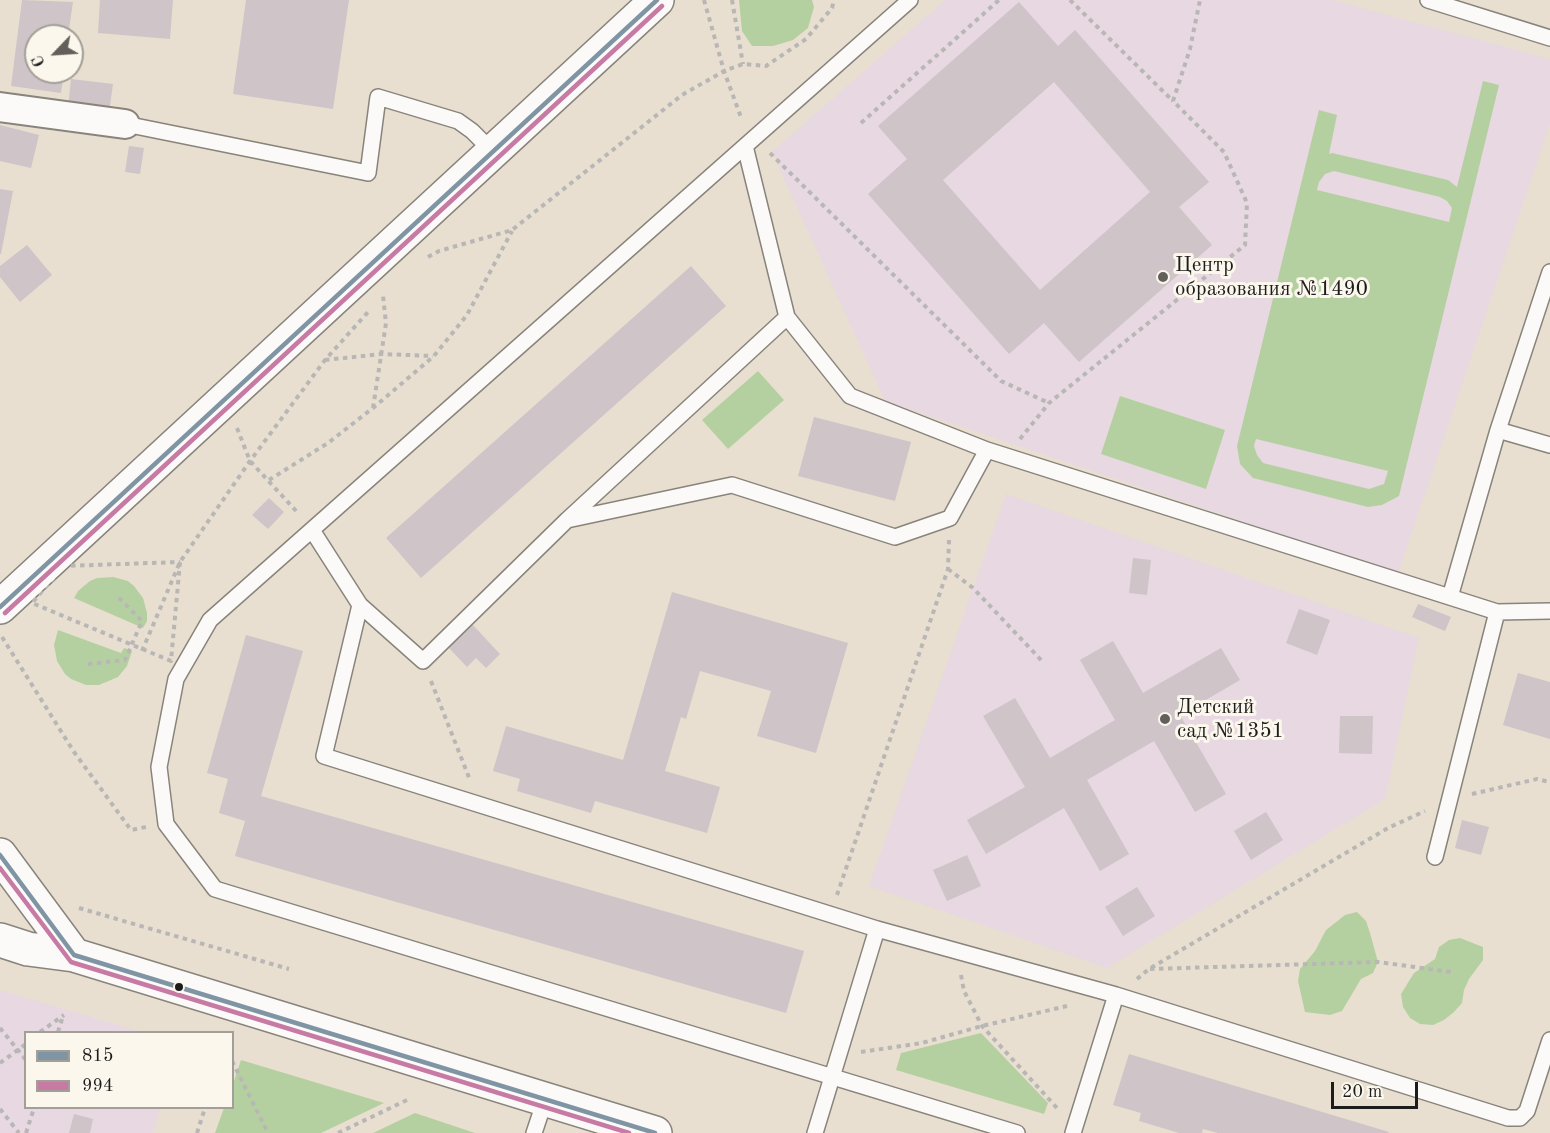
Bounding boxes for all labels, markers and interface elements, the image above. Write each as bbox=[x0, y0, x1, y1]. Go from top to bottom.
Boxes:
north arrow bbox=[24, 24, 84, 84]
text: С bbox=[30, 53, 49, 69]
place label: Центр образования №1490 bbox=[1175, 252, 1368, 302]
marker: Центр образования №1490 bbox=[1156, 270, 1170, 284]
place label: Детский сад №1351 bbox=[1177, 694, 1284, 744]
marker: Детский сад №1351 bbox=[1158, 712, 1172, 726]
unlabelled marker bbox=[173, 981, 185, 993]
legend bbox=[24, 1031, 234, 1109]
text: 815 bbox=[82, 1047, 113, 1065]
scale bar bbox=[1334, 1070, 1421, 1108]
text: 994 bbox=[82, 1077, 113, 1095]
text: 20 m bbox=[1342, 1083, 1382, 1101]

